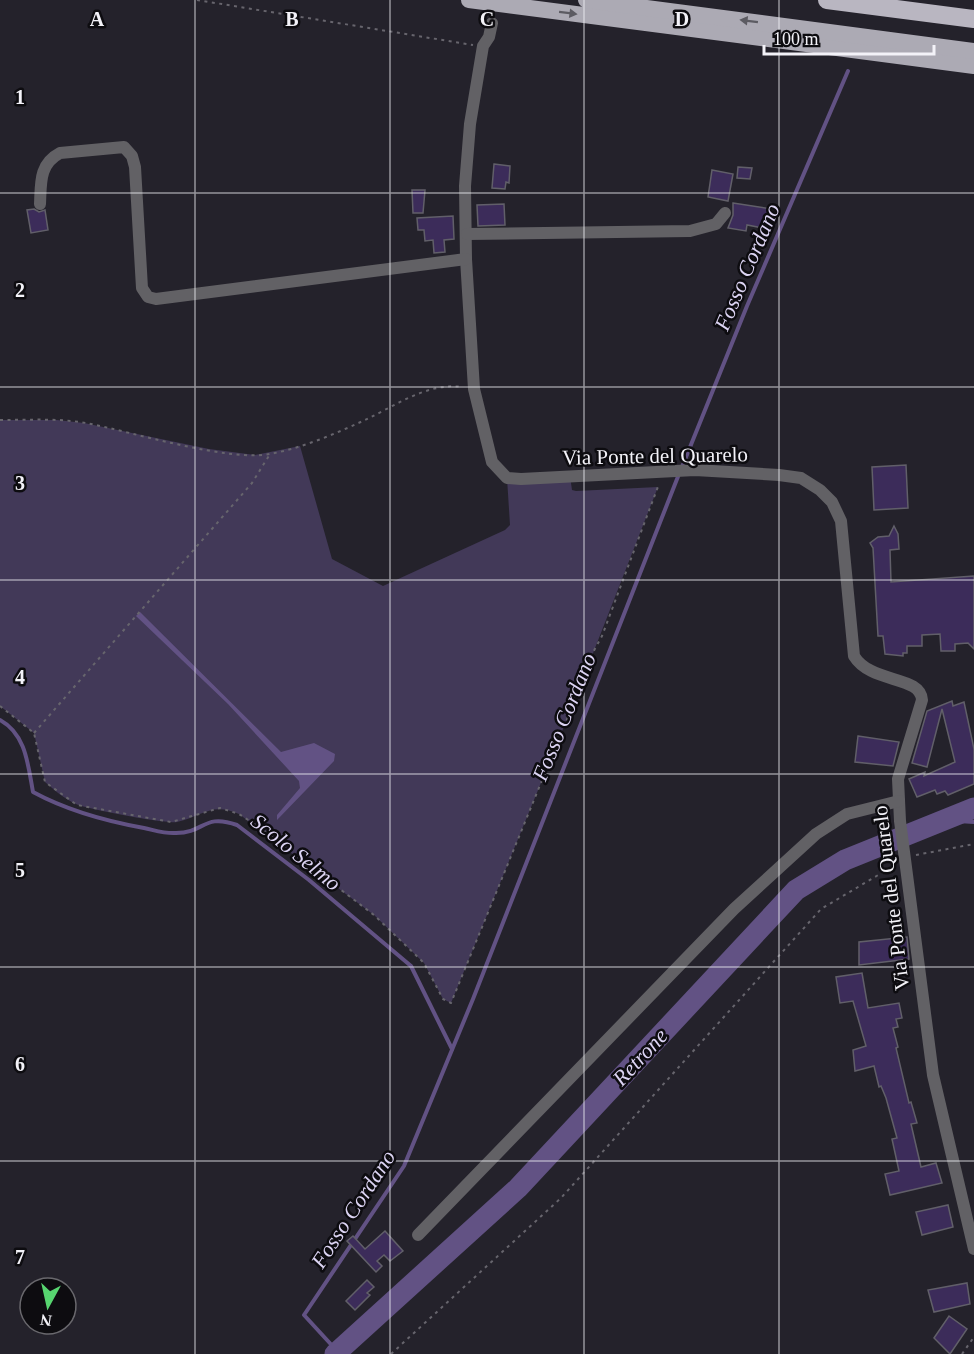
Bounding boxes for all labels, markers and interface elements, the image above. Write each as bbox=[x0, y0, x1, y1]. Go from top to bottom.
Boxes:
text: A bbox=[90, 8, 105, 30]
text: B bbox=[285, 8, 299, 30]
text: C bbox=[480, 8, 494, 30]
one-way arrow bbox=[559, 8, 578, 18]
text: D bbox=[675, 8, 689, 30]
one-way arrow bbox=[740, 17, 759, 26]
scale bar bbox=[764, 18, 934, 56]
text: 100 m bbox=[773, 29, 819, 49]
text: 1 bbox=[15, 86, 25, 108]
water label: Fosso Cordano bbox=[709, 200, 785, 335]
text: 2 bbox=[15, 279, 25, 301]
street label: Via Ponte del Quarelo bbox=[562, 442, 748, 470]
text: 3 bbox=[15, 472, 25, 494]
water label: Fosso Cordano bbox=[527, 650, 601, 785]
text: 4 bbox=[15, 666, 25, 688]
street label: Via Ponte del Quarelo bbox=[868, 804, 914, 992]
water label: Scolo Selmo bbox=[246, 808, 346, 896]
text: 5 bbox=[15, 859, 25, 881]
water label: Retrone bbox=[607, 1023, 673, 1091]
text: 6 bbox=[15, 1053, 25, 1075]
water label: Fosso Cordano bbox=[305, 1145, 400, 1273]
text: 7 bbox=[15, 1246, 25, 1268]
north arrow bbox=[18, 1276, 78, 1336]
text: N bbox=[39, 1311, 53, 1330]

